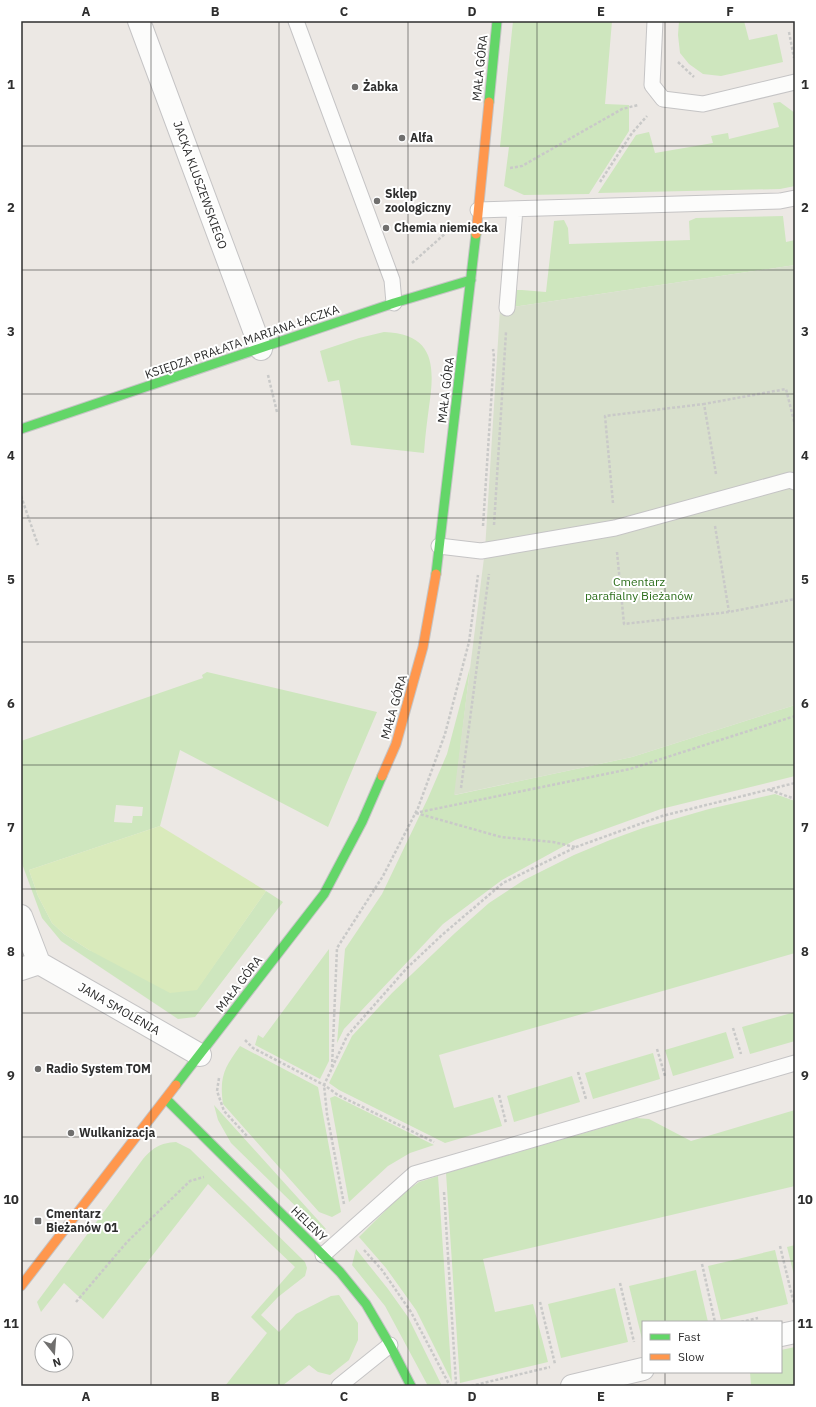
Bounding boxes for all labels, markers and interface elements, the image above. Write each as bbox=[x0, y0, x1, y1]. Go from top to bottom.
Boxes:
text: A bbox=[82, 3, 91, 20]
text: B bbox=[211, 3, 220, 20]
text: C bbox=[340, 3, 349, 20]
text: D bbox=[467, 3, 477, 20]
text: E bbox=[597, 3, 605, 20]
text: F bbox=[726, 3, 734, 20]
street label: MAŁA GÓRA bbox=[469, 34, 490, 102]
text: 1 bbox=[7, 76, 15, 93]
text: 1 bbox=[801, 76, 809, 93]
place label: Żabka bbox=[363, 79, 398, 94]
marker: Żabka bbox=[350, 82, 360, 92]
street label: JACKA KLUSZEWSKIEGO bbox=[170, 119, 231, 251]
place label: Alfa bbox=[410, 130, 433, 145]
marker: Alfa bbox=[397, 133, 407, 143]
place label: Sklep zoologiczny bbox=[385, 186, 452, 215]
marker: Sklep zoologiczny bbox=[372, 196, 382, 206]
text: 2 bbox=[7, 199, 15, 216]
text: 2 bbox=[801, 199, 809, 216]
place label: Chemia niemiecka bbox=[394, 220, 498, 235]
marker: Chemia niemiecka bbox=[381, 223, 391, 233]
street label: KSIĘDZA PRAŁATA MARIANA ŁACZKA bbox=[143, 301, 341, 382]
text: 3 bbox=[7, 323, 15, 340]
text: 3 bbox=[801, 323, 809, 340]
street label: MAŁA GÓRA bbox=[434, 356, 457, 424]
text: 4 bbox=[7, 447, 15, 464]
text: 4 bbox=[801, 447, 809, 464]
text: 5 bbox=[7, 571, 15, 588]
text: 5 bbox=[801, 571, 809, 588]
park label: Cmentarz parafialny Bieżanów bbox=[585, 574, 693, 603]
street label: MAŁA GÓRA bbox=[377, 673, 410, 741]
text: 6 bbox=[7, 695, 15, 712]
text: 6 bbox=[801, 695, 809, 712]
text: 7 bbox=[7, 819, 15, 836]
text: 7 bbox=[801, 819, 809, 836]
text: 8 bbox=[7, 943, 15, 960]
text: 8 bbox=[801, 943, 809, 960]
street label: MAŁA GÓRA bbox=[212, 953, 265, 1015]
street label: JANA SMOLENIA bbox=[76, 979, 163, 1038]
place label: Radio System TOM bbox=[46, 1061, 151, 1076]
marker: Radio System TOM bbox=[33, 1064, 43, 1074]
text: 9 bbox=[7, 1067, 15, 1084]
text: 9 bbox=[801, 1067, 809, 1084]
place label: Wulkanizacja bbox=[79, 1125, 155, 1140]
marker: Wulkanizacja bbox=[66, 1128, 76, 1138]
text: 10 bbox=[3, 1191, 19, 1208]
text: 10 bbox=[797, 1191, 813, 1208]
street label: HELENY bbox=[288, 1203, 330, 1244]
place label: Cmentarz Bieżanów 01 bbox=[46, 1206, 118, 1235]
marker: Cmentarz Bieżanów 01 bbox=[33, 1216, 43, 1226]
text: 11 bbox=[3, 1315, 19, 1332]
text: 11 bbox=[797, 1315, 813, 1332]
legend bbox=[642, 1321, 782, 1373]
text: Fast bbox=[678, 1329, 701, 1344]
north arrow bbox=[34, 1333, 74, 1373]
text: Slow bbox=[678, 1349, 704, 1364]
text: N bbox=[51, 1355, 63, 1370]
text: A bbox=[82, 1388, 91, 1405]
text: B bbox=[211, 1388, 220, 1405]
text: C bbox=[340, 1388, 349, 1405]
text: D bbox=[467, 1388, 477, 1405]
text: E bbox=[597, 1388, 605, 1405]
text: F bbox=[726, 1388, 734, 1405]

